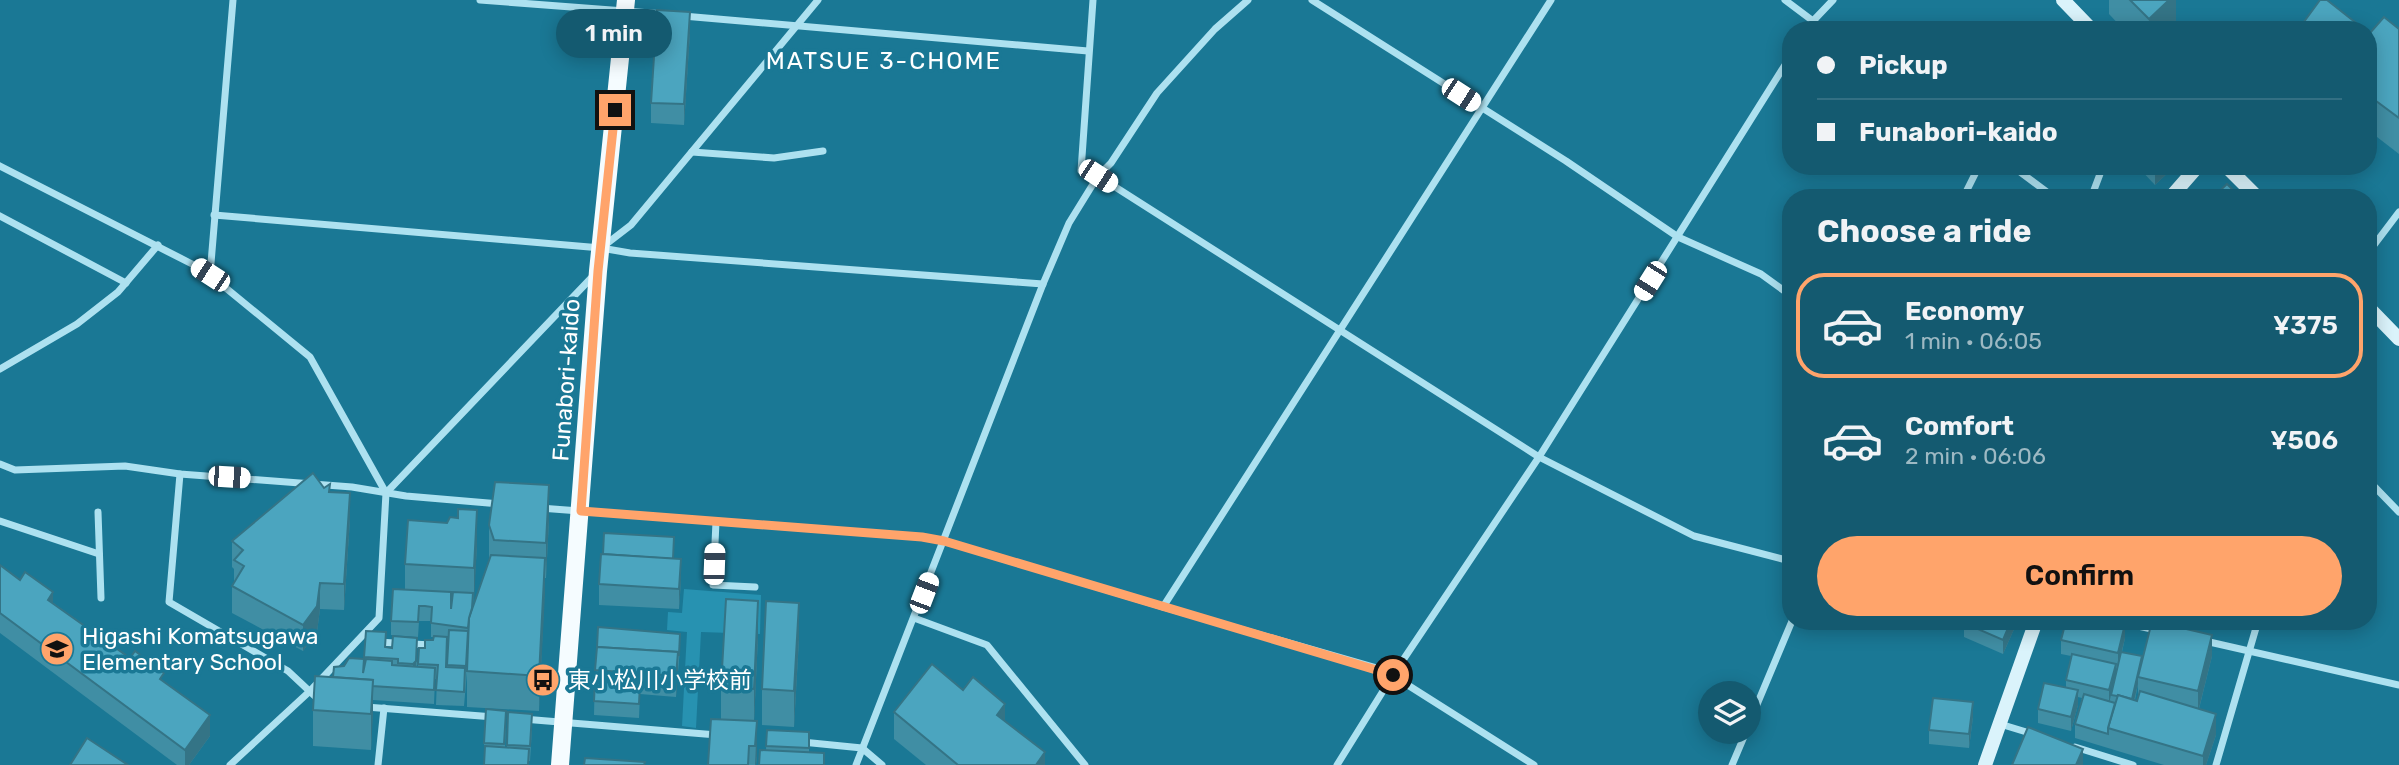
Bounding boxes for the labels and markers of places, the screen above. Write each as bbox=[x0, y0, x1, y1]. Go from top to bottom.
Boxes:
place label: Higashi Komatsugawa Elementary School bbox=[82, 622, 318, 676]
school or university icon: Higashi Komatsugawa Elementary School bbox=[38, 630, 76, 668]
bus stop icon: 東小松川小学校前 bbox=[524, 661, 562, 699]
place label: 東小松川小学校前 bbox=[568, 666, 752, 694]

